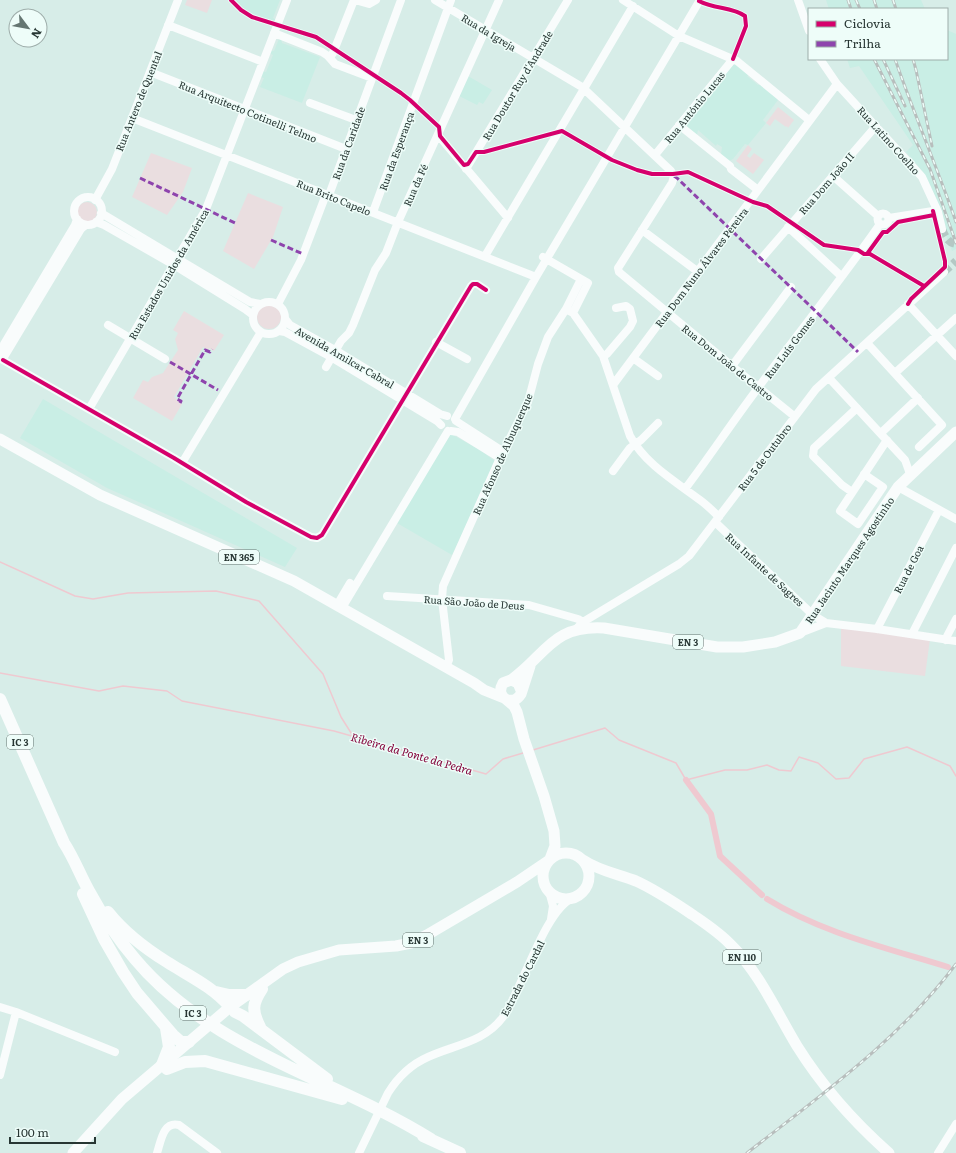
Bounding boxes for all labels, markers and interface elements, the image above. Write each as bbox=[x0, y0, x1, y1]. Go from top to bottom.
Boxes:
north arrow bbox=[8, 8, 48, 48]
legend bbox=[808, 8, 948, 60]
street label: Rua da Igreja bbox=[459, 10, 520, 55]
text: Ciclovia bbox=[844, 14, 891, 32]
text: N bbox=[28, 26, 47, 42]
street label: Rua Doutor Ruy d'Andrade bbox=[478, 27, 556, 143]
text: Trilha bbox=[844, 34, 881, 52]
street label: Rua Antero de Quental bbox=[111, 48, 165, 153]
street label: Rua António Lucas bbox=[660, 67, 728, 146]
street label: Rua Arquitecto Cotinelli Telmo bbox=[177, 76, 319, 146]
street label: Rua Latino Coelho bbox=[854, 102, 924, 178]
street label: Rua da Caridade bbox=[328, 104, 368, 182]
street label: Rua da Esperança bbox=[375, 109, 417, 193]
street label: Rua Dom João II bbox=[795, 149, 857, 217]
street label: Rua da Fé bbox=[399, 161, 431, 209]
street label: Rua Brito Capelo bbox=[294, 175, 374, 219]
street label: Rua Dom Nuno Álvares Pereira bbox=[651, 204, 751, 330]
street label: Rua Estados Unidos da América bbox=[124, 205, 212, 342]
street label: Rua Luís Gomes bbox=[760, 312, 818, 382]
street label: Rua Dom João de Castro bbox=[679, 320, 777, 404]
street label: Avenida Amilcar Cabral bbox=[293, 322, 398, 392]
street label: Rua Afonso de Albuquerque bbox=[468, 391, 536, 517]
street label: Rua 5 de Outubro bbox=[734, 420, 794, 494]
street label: Rua Jacinto Marques Agostinho bbox=[801, 493, 897, 627]
street label: Rua Infante de Sagres bbox=[723, 529, 808, 610]
street label: Rua de Goa bbox=[889, 542, 927, 596]
road number: EN 365 bbox=[219, 550, 259, 564]
street label: Rua São João de Deus bbox=[423, 591, 525, 613]
road number: EN 3 bbox=[673, 635, 703, 649]
water label: Ribeira da Ponte da Pedra bbox=[349, 728, 475, 778]
road number: IC 3 bbox=[7, 735, 33, 749]
road number: EN 3 bbox=[403, 933, 433, 947]
street label: Estrada do Cardal bbox=[496, 937, 548, 1019]
road number: EN 110 bbox=[723, 950, 761, 964]
road number: IC 3 bbox=[180, 1006, 206, 1020]
scale bar bbox=[10, 1119, 95, 1145]
text: 100 m bbox=[16, 1123, 49, 1141]

